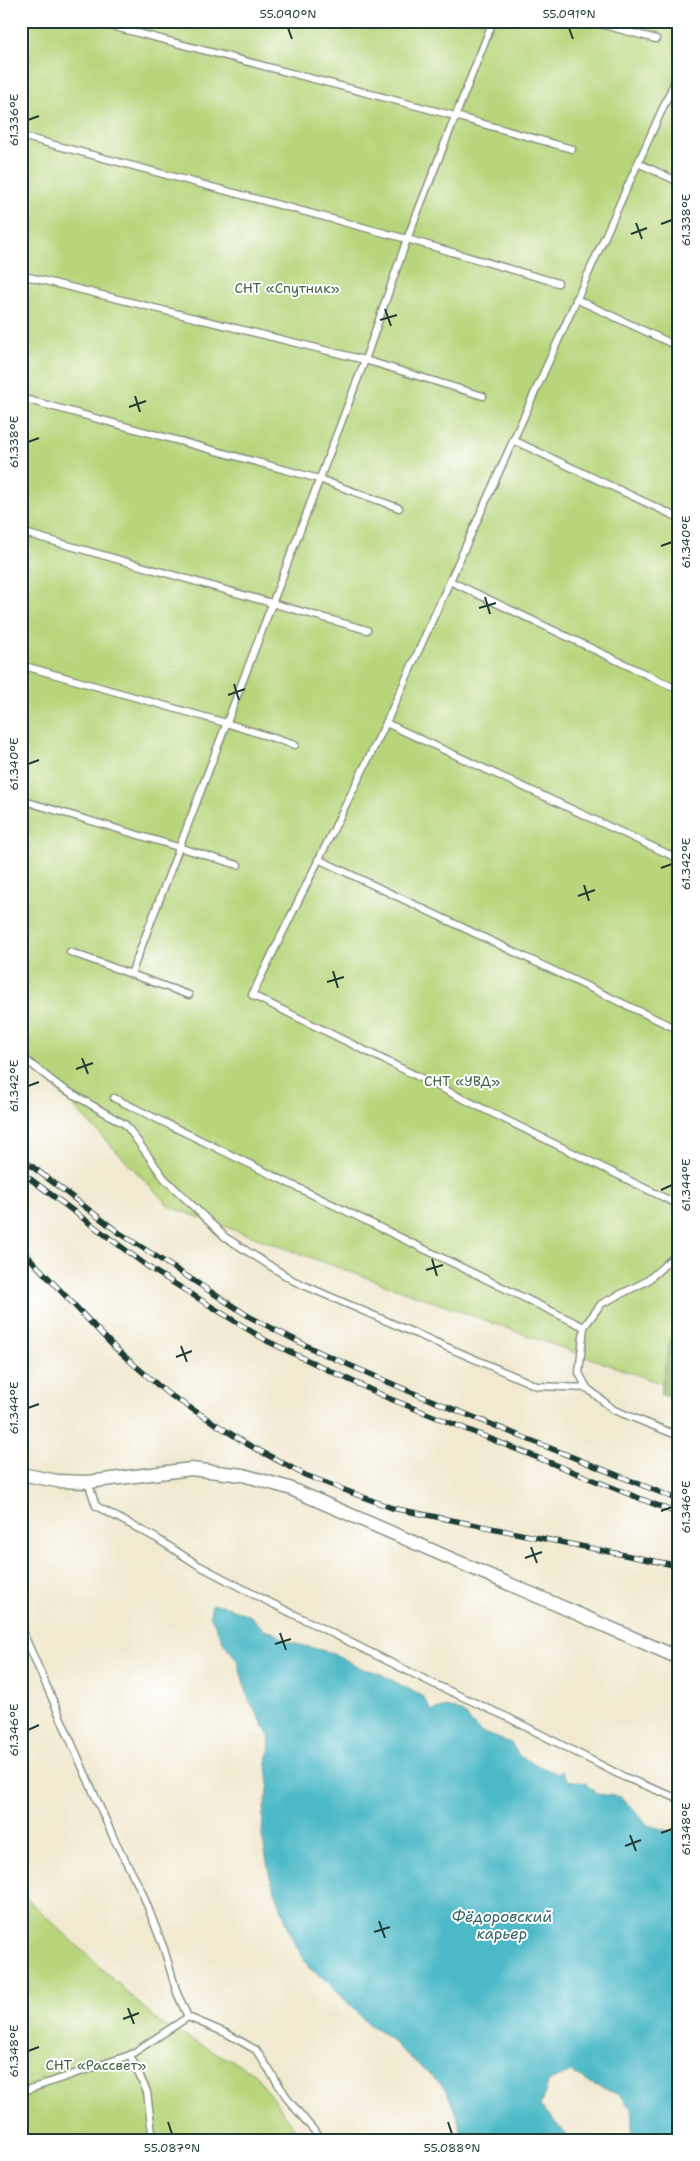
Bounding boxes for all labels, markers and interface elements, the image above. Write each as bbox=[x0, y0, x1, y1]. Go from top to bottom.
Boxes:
text: 55.090°N bbox=[260, 6, 316, 22]
text: 55.091°N bbox=[542, 6, 596, 22]
text: 61.336°E bbox=[6, 94, 22, 146]
text: 61.338°E bbox=[678, 194, 694, 246]
park label: СНТ «Спутник» bbox=[234, 279, 340, 297]
text: 61.338°E bbox=[6, 416, 22, 468]
text: 61.340°E bbox=[678, 515, 694, 569]
text: 61.340°E bbox=[6, 737, 22, 791]
text: 61.342°E bbox=[678, 838, 694, 890]
text: 61.342°E bbox=[6, 1060, 22, 1112]
park label: СНТ «УВД» bbox=[424, 1072, 500, 1090]
text: 61.344°E bbox=[678, 1159, 694, 1211]
text: 61.344°E bbox=[6, 1382, 22, 1434]
text: 61.346°E bbox=[678, 1481, 694, 1534]
text: 61.346°E bbox=[6, 1704, 22, 1757]
text: 61.348°E bbox=[678, 1803, 694, 1855]
water label: Фёдоровский карьер bbox=[452, 1907, 552, 1944]
text: 61.348°E bbox=[6, 2025, 22, 2077]
park label: СНТ «Рассвет» bbox=[46, 2056, 147, 2074]
text: 55.087°N bbox=[144, 2140, 200, 2156]
text: 55.088°N bbox=[424, 2140, 480, 2156]

